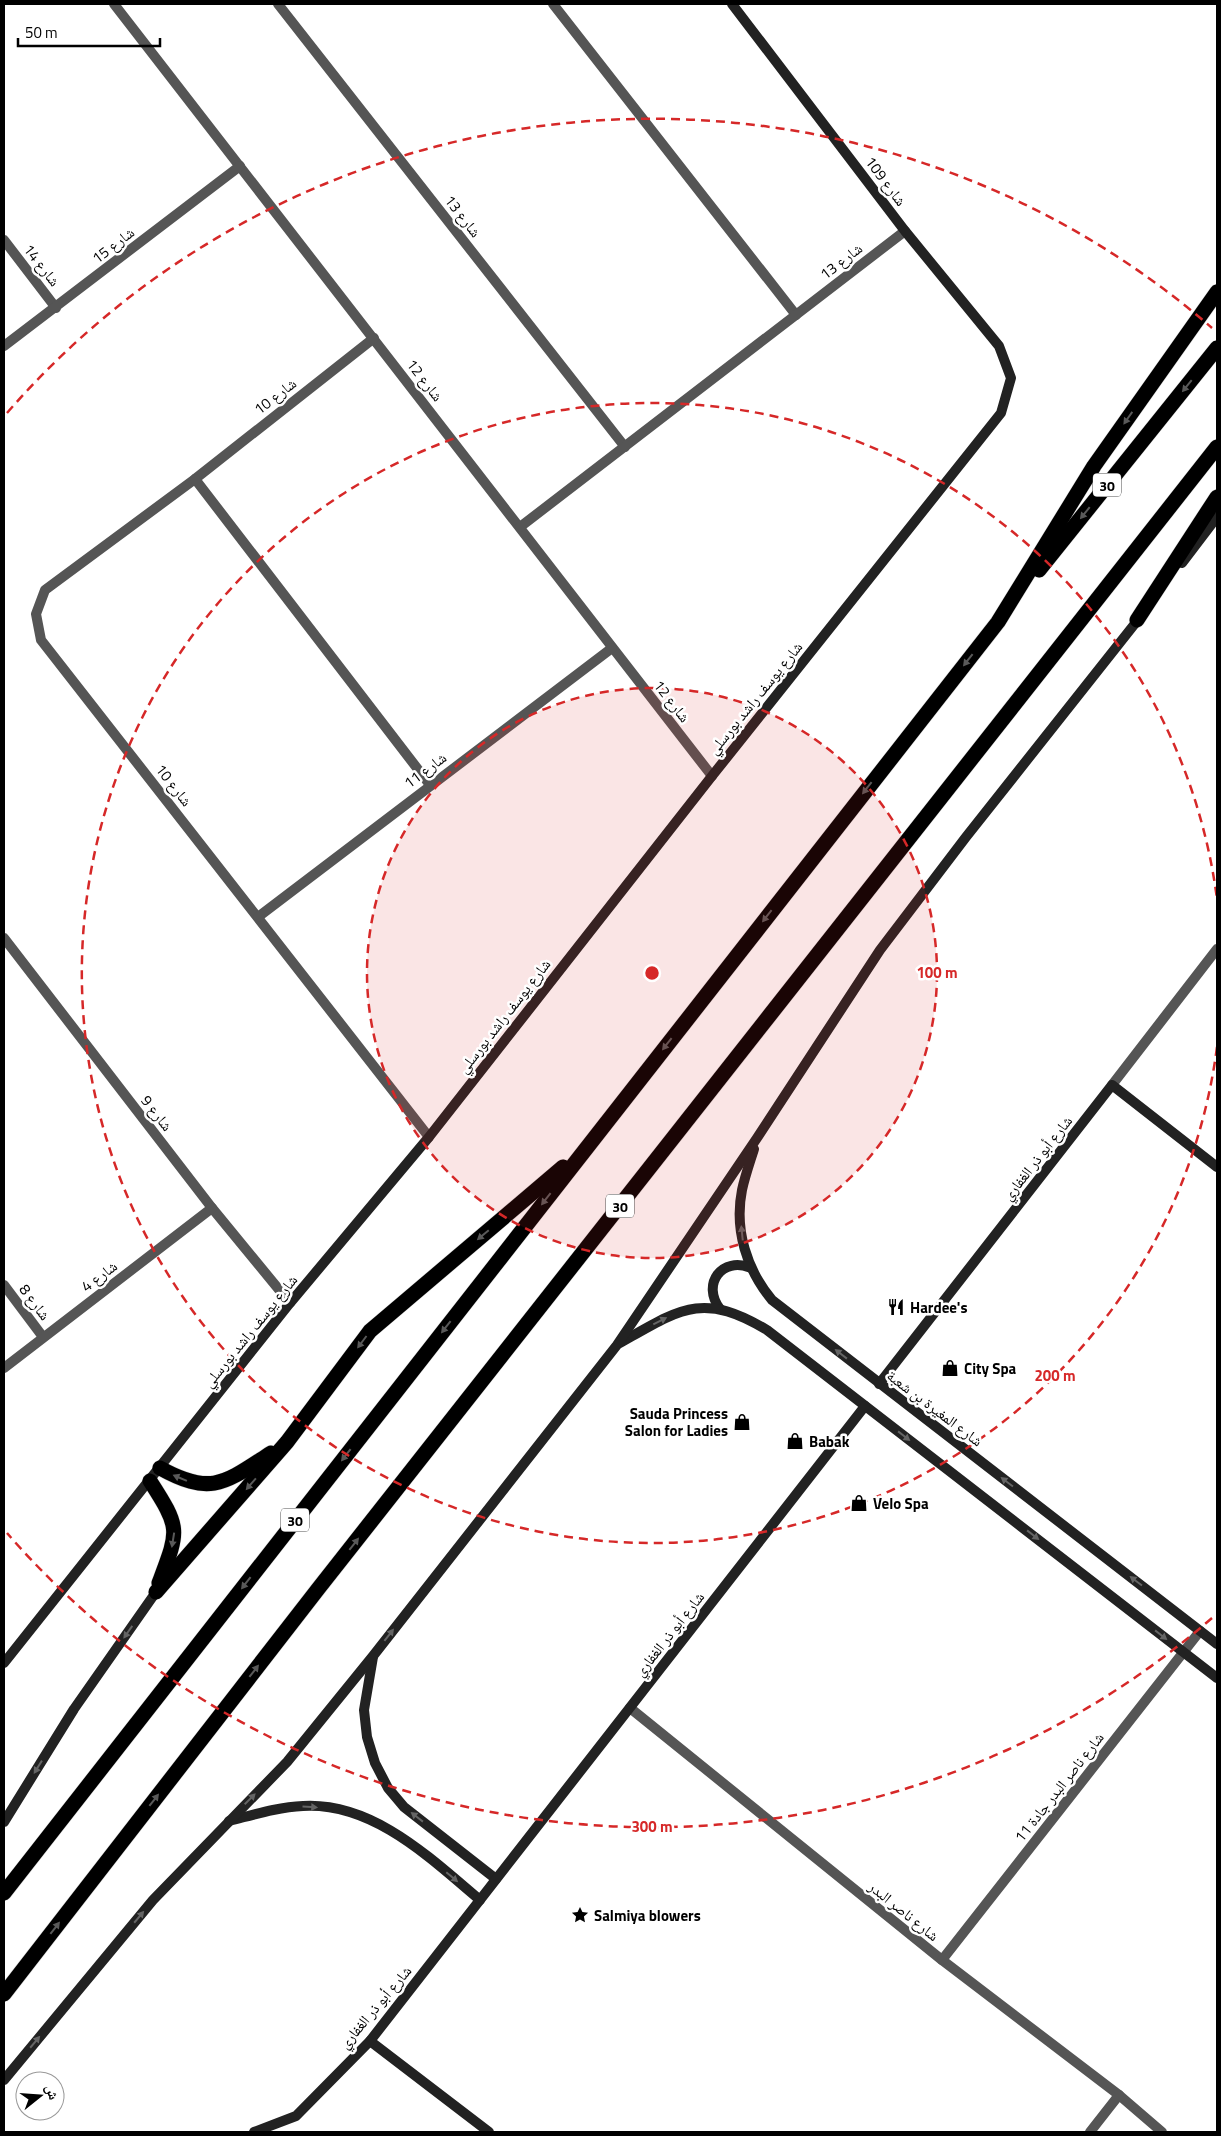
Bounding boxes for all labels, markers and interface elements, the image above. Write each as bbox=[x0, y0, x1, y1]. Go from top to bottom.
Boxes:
scale bar bbox=[18, 15, 160, 47]
text: 50 m bbox=[25, 21, 58, 44]
street label: شارع 109 bbox=[860, 151, 912, 211]
street label: شارع 13 bbox=[439, 190, 487, 242]
street label: شارع 15 bbox=[87, 221, 139, 269]
street label: شارع 13 bbox=[815, 237, 867, 285]
street label: شارع 14 bbox=[18, 239, 66, 291]
street label: شارع 12 bbox=[401, 354, 449, 406]
street label: شارع 10 bbox=[249, 372, 301, 420]
one-way arrow bbox=[1181, 380, 1192, 393]
one-way arrow bbox=[1123, 411, 1134, 424]
road number: 30 bbox=[1093, 474, 1121, 496]
one-way arrow bbox=[1079, 506, 1090, 519]
street label: شارع يوسف راشد بورسلي bbox=[702, 636, 809, 760]
one-way arrow bbox=[962, 653, 973, 666]
street label: شارع 12 bbox=[648, 675, 696, 727]
street label: شارع 11 bbox=[399, 746, 451, 794]
street label: شارع 10 bbox=[150, 759, 198, 811]
one-way arrow bbox=[862, 781, 873, 794]
one-way arrow bbox=[762, 909, 773, 922]
street label: شارع يوسف راشد بورسلي bbox=[452, 954, 557, 1079]
text: 100 m bbox=[916, 961, 958, 984]
centre of rings bbox=[643, 964, 661, 982]
one-way arrow bbox=[662, 1037, 673, 1050]
street label: شارع 9 bbox=[136, 1090, 179, 1136]
street label: شارع أبو ذر الغفاري bbox=[996, 1110, 1078, 1206]
one-way arrow bbox=[541, 1192, 552, 1205]
road number: 30 bbox=[606, 1194, 634, 1218]
one-way arrow bbox=[738, 1225, 746, 1241]
one-way arrow bbox=[477, 1229, 490, 1240]
street label: شارع 4 bbox=[76, 1255, 122, 1297]
street label: شارع يوسف راشد بورسلي bbox=[197, 1269, 304, 1393]
street label: شارع 8 bbox=[14, 1279, 56, 1325]
place label: Hardee's bbox=[910, 1296, 967, 1319]
restaurant icon: Hardee's bbox=[886, 1297, 906, 1317]
one-way arrow bbox=[652, 1317, 667, 1325]
one-way arrow bbox=[441, 1320, 452, 1333]
one-way arrow bbox=[356, 1335, 367, 1348]
one-way arrow bbox=[835, 1349, 848, 1360]
place label: City Spa bbox=[964, 1357, 1017, 1380]
shop icon: City Spa bbox=[940, 1358, 960, 1378]
street label: شارع المغيرة بن شعبة bbox=[882, 1364, 988, 1452]
text: 200 m bbox=[1034, 1364, 1076, 1387]
place label: Sauda Princess Salon for Ladies bbox=[625, 1402, 728, 1442]
shop icon: Sauda Princess Salon for Ladies bbox=[732, 1412, 752, 1432]
place label: Babak bbox=[809, 1430, 850, 1453]
shop icon: Babak bbox=[785, 1431, 805, 1451]
one-way arrow bbox=[897, 1431, 911, 1441]
one-way arrow bbox=[341, 1448, 351, 1462]
one-way arrow bbox=[173, 1474, 187, 1482]
one-way arrow bbox=[245, 1477, 256, 1490]
one-way arrow bbox=[1001, 1477, 1014, 1488]
place label: Velo Spa bbox=[873, 1492, 929, 1515]
shop icon: Velo Spa bbox=[849, 1493, 869, 1513]
road number: 30 bbox=[281, 1508, 309, 1532]
one-way arrow bbox=[1026, 1530, 1039, 1541]
one-way arrow bbox=[169, 1533, 177, 1549]
one-way arrow bbox=[349, 1537, 360, 1550]
one-way arrow bbox=[241, 1576, 252, 1589]
one-way arrow bbox=[1130, 1576, 1143, 1587]
street label: شارع أبو ذر الغفاري bbox=[628, 1586, 710, 1682]
one-way arrow bbox=[123, 1625, 133, 1638]
one-way arrow bbox=[384, 1629, 395, 1642]
one-way arrow bbox=[1154, 1629, 1167, 1640]
one-way arrow bbox=[249, 1665, 259, 1678]
street label: شارع ناصر البدر جادة 11 bbox=[1009, 1727, 1109, 1847]
one-way arrow bbox=[33, 1760, 43, 1773]
one-way arrow bbox=[244, 1793, 256, 1805]
one-way arrow bbox=[149, 1794, 160, 1807]
one-way arrow bbox=[302, 1803, 318, 1811]
one-way arrow bbox=[410, 1812, 423, 1822]
text: 300 m bbox=[631, 1815, 673, 1838]
one-way arrow bbox=[446, 1871, 459, 1882]
street label: شارع ناصر البدر bbox=[863, 1875, 944, 1947]
place label: Salmiya blowers bbox=[594, 1904, 701, 1927]
place icon: Salmiya blowers bbox=[570, 1905, 590, 1925]
one-way arrow bbox=[133, 1911, 144, 1924]
one-way arrow bbox=[50, 1921, 60, 1935]
street label: شارع أبو ذر الغفاري bbox=[333, 1960, 418, 2054]
one-way arrow bbox=[29, 2036, 40, 2049]
north arrow bbox=[15, 2071, 65, 2121]
text: ش bbox=[41, 2082, 65, 2102]

